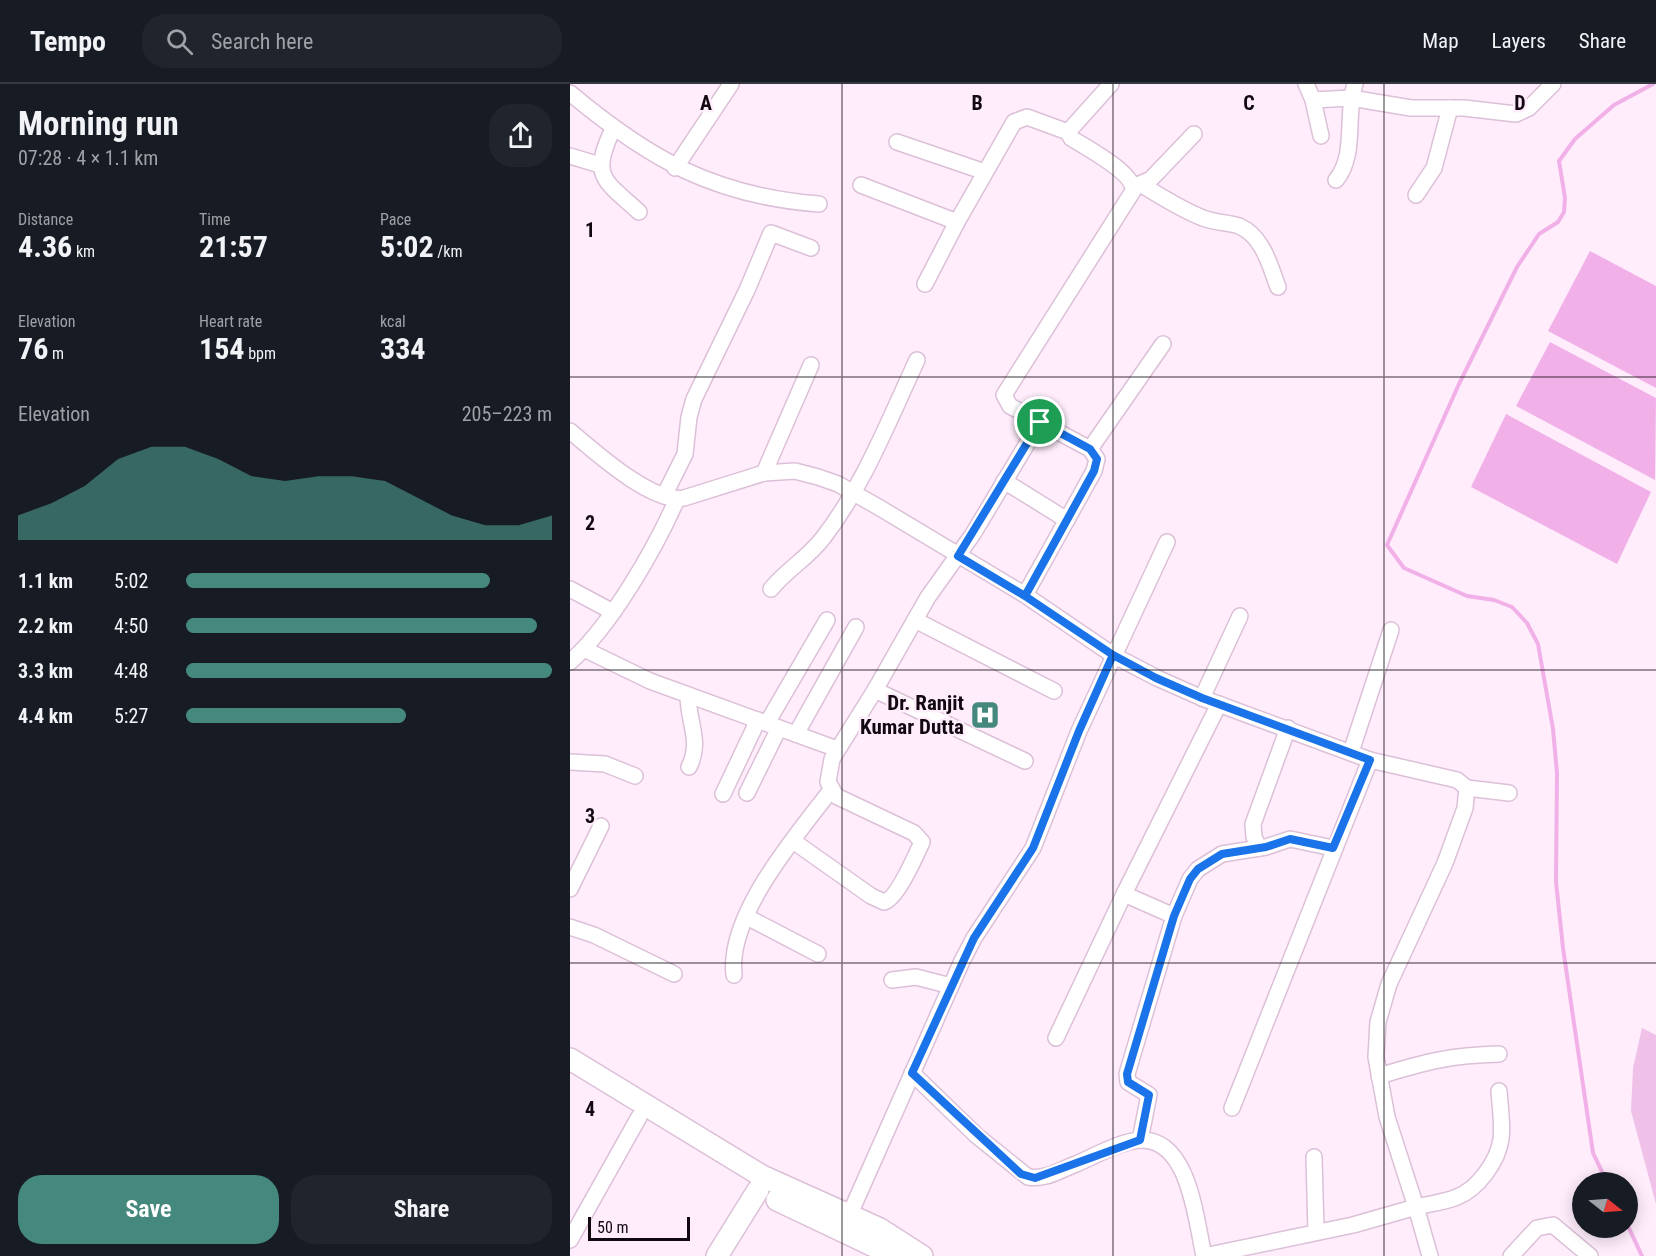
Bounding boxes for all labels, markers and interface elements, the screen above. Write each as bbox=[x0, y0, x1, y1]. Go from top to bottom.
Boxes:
search box bbox=[142, 14, 562, 68]
text: Tempo bbox=[30, 25, 106, 58]
icon: search bbox=[163, 25, 196, 58]
text: Search here bbox=[211, 29, 313, 54]
text: Map bbox=[1422, 29, 1459, 53]
text: Layers bbox=[1492, 29, 1546, 53]
text: Share bbox=[1579, 29, 1626, 53]
text: A bbox=[700, 91, 712, 115]
text: B bbox=[971, 91, 983, 115]
text: C bbox=[1243, 91, 1255, 115]
text: D bbox=[1514, 91, 1526, 115]
text: Morning run bbox=[18, 104, 179, 143]
button: share bbox=[489, 104, 552, 167]
text: 07:28 · 4 × 1.1 km bbox=[18, 146, 158, 170]
text: Distance bbox=[18, 210, 73, 229]
text: Time bbox=[199, 210, 231, 229]
text: Pace bbox=[380, 210, 411, 229]
text: 1 bbox=[585, 218, 595, 242]
text: 4.36 bbox=[18, 229, 72, 264]
text: 21:57 bbox=[199, 229, 268, 264]
text: 5:02 bbox=[380, 229, 434, 264]
text: km bbox=[72, 242, 95, 261]
text: /km bbox=[434, 242, 463, 261]
text: Elevation bbox=[18, 312, 76, 331]
text: Heart rate bbox=[199, 312, 262, 331]
text: kcal bbox=[380, 312, 406, 331]
text: 76 bbox=[18, 331, 48, 366]
text: 154 bbox=[199, 331, 244, 366]
text: 334 bbox=[380, 331, 425, 366]
text: m bbox=[48, 344, 64, 363]
text: bpm bbox=[244, 344, 276, 363]
pin bbox=[1014, 396, 1065, 447]
text: Elevation bbox=[18, 402, 90, 426]
text: 205–223 m bbox=[462, 402, 552, 426]
icon: arrive bbox=[1023, 405, 1056, 438]
text: 2 bbox=[585, 511, 595, 535]
text: 1.1 km bbox=[18, 569, 73, 593]
text: 5:02 bbox=[114, 569, 148, 593]
text: 2.2 km bbox=[18, 614, 73, 638]
text: 4:50 bbox=[114, 614, 148, 638]
text: 3.3 km bbox=[18, 659, 73, 683]
text: 4:48 bbox=[114, 659, 148, 683]
place label: Dr. Ranjit Kumar Dutta bbox=[860, 691, 964, 739]
hospital icon: Dr. Ranjit Kumar Dutta bbox=[969, 699, 1001, 731]
text: 4.4 km bbox=[18, 704, 73, 728]
text: 5:27 bbox=[114, 704, 148, 728]
text: 3 bbox=[585, 804, 595, 828]
text: 4 bbox=[585, 1097, 595, 1121]
north arrow bbox=[1572, 1172, 1638, 1238]
map controls bbox=[1572, 1172, 1638, 1238]
button: Save bbox=[18, 1175, 279, 1244]
button: Share bbox=[291, 1175, 552, 1244]
scale bar bbox=[588, 1214, 690, 1242]
text: 50 m bbox=[597, 1218, 629, 1237]

